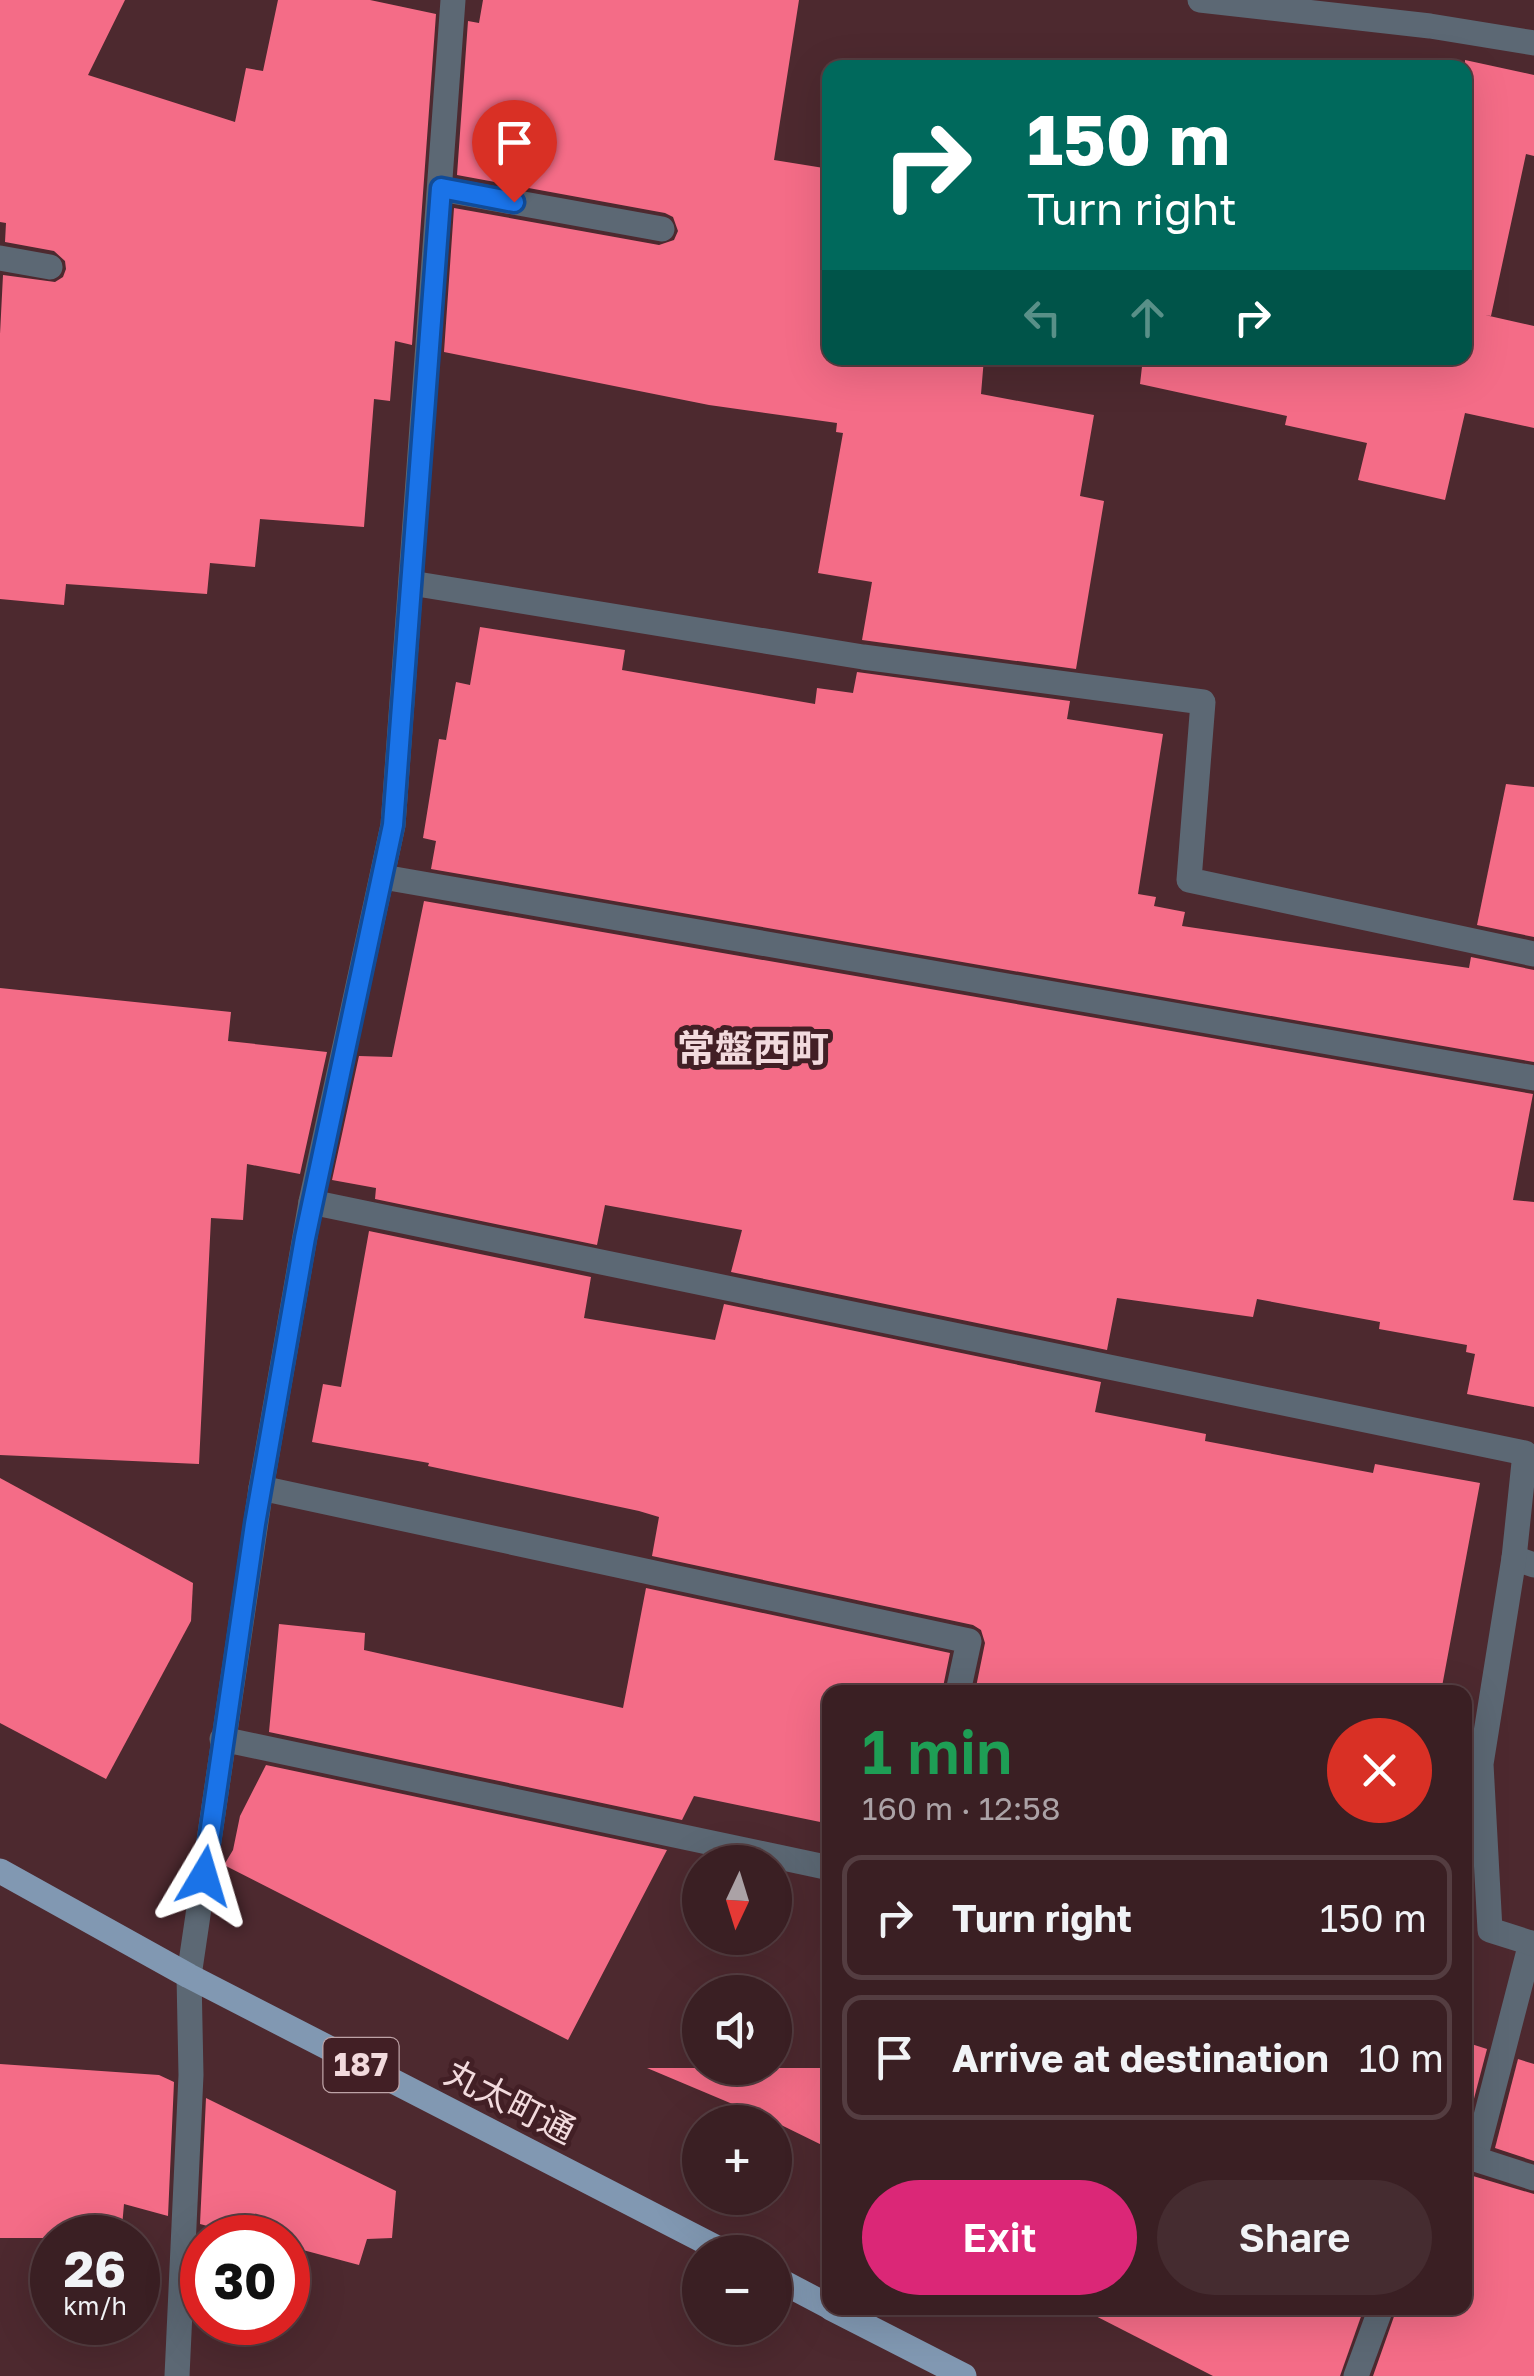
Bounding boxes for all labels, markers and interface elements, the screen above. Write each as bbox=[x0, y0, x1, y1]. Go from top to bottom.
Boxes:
text: 150 m bbox=[1027, 96, 1230, 180]
pin bbox=[472, 100, 557, 203]
icon: right bbox=[862, 100, 992, 230]
icon: arrive bbox=[487, 115, 542, 170]
text: Turn right bbox=[1027, 181, 1237, 235]
icon: left bbox=[1015, 290, 1070, 345]
icon: ahead bbox=[1120, 290, 1175, 345]
icon: right bbox=[1225, 290, 1280, 345]
district label: 常盤西町 bbox=[677, 1025, 829, 1070]
text: 1 min bbox=[862, 1715, 1012, 1787]
button: close bbox=[1327, 1718, 1432, 1823]
text: 160 m · 12:58 bbox=[862, 1789, 1060, 1827]
position arrow bbox=[152, 1824, 256, 1928]
north arrow bbox=[682, 1845, 792, 1955]
map controls bbox=[682, 1845, 792, 2345]
icon: right bbox=[867, 1890, 922, 1945]
text: Turn right bbox=[952, 1895, 1132, 1940]
text: 150 m bbox=[1320, 1895, 1427, 1940]
button: sound bbox=[682, 1975, 792, 2085]
icon: arrive bbox=[867, 2030, 922, 2085]
text: Arrive at destination bbox=[952, 2035, 1329, 2080]
text: 10 m bbox=[1359, 2035, 1444, 2080]
road number: 187 bbox=[324, 2038, 398, 2092]
street label: 丸太町通 bbox=[439, 2051, 582, 2152]
button: + bbox=[682, 2105, 792, 2215]
button: Exit bbox=[862, 2180, 1137, 2295]
button: Share bbox=[1157, 2180, 1432, 2295]
speed limit sign: 30 bbox=[180, 2215, 310, 2345]
button: − bbox=[682, 2235, 792, 2345]
text: 26 bbox=[64, 2238, 126, 2298]
text: km/h bbox=[63, 2290, 127, 2321]

